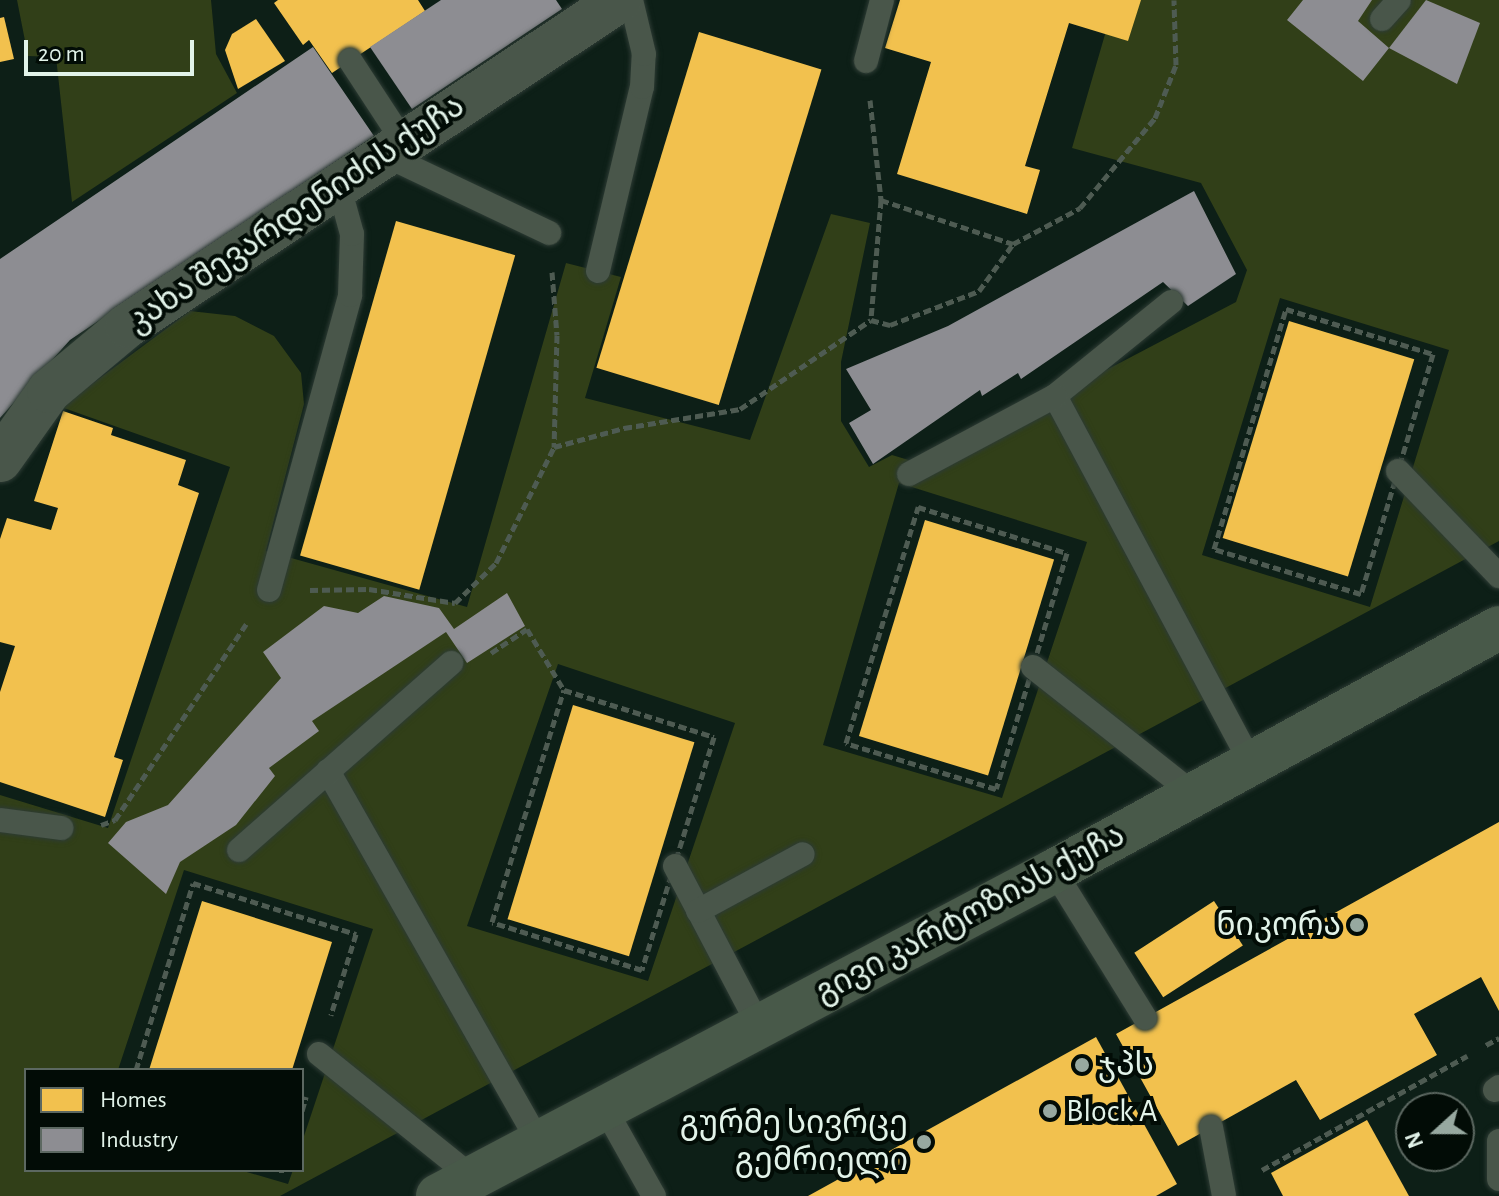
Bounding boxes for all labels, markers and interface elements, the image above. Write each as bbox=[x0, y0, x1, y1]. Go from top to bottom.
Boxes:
scale bar bbox=[28, 24, 198, 74]
text: 20 m bbox=[38, 42, 85, 66]
street label: კახა შევარდენიძის ქუჩა bbox=[120, 87, 472, 341]
street label: გივი კარტოზიას ქუჩა bbox=[809, 816, 1131, 1012]
place label: ნიკორა bbox=[1216, 906, 1341, 944]
marker: ნიკორა bbox=[1348, 916, 1366, 934]
place label: ჯპს bbox=[1098, 1046, 1154, 1084]
marker: ჯპს bbox=[1073, 1056, 1091, 1074]
legend bbox=[24, 1068, 304, 1172]
text: Homes bbox=[100, 1088, 167, 1112]
place label: Block A bbox=[1066, 1092, 1157, 1130]
north arrow bbox=[1395, 1092, 1475, 1172]
marker: Block A bbox=[1041, 1102, 1059, 1120]
place label: გურმე სივრცე გემრიელი bbox=[680, 1105, 908, 1180]
text: Industry bbox=[100, 1128, 178, 1152]
text: N bbox=[1401, 1129, 1427, 1151]
marker: გურმე სივრცე გემრიელი bbox=[915, 1133, 933, 1151]

